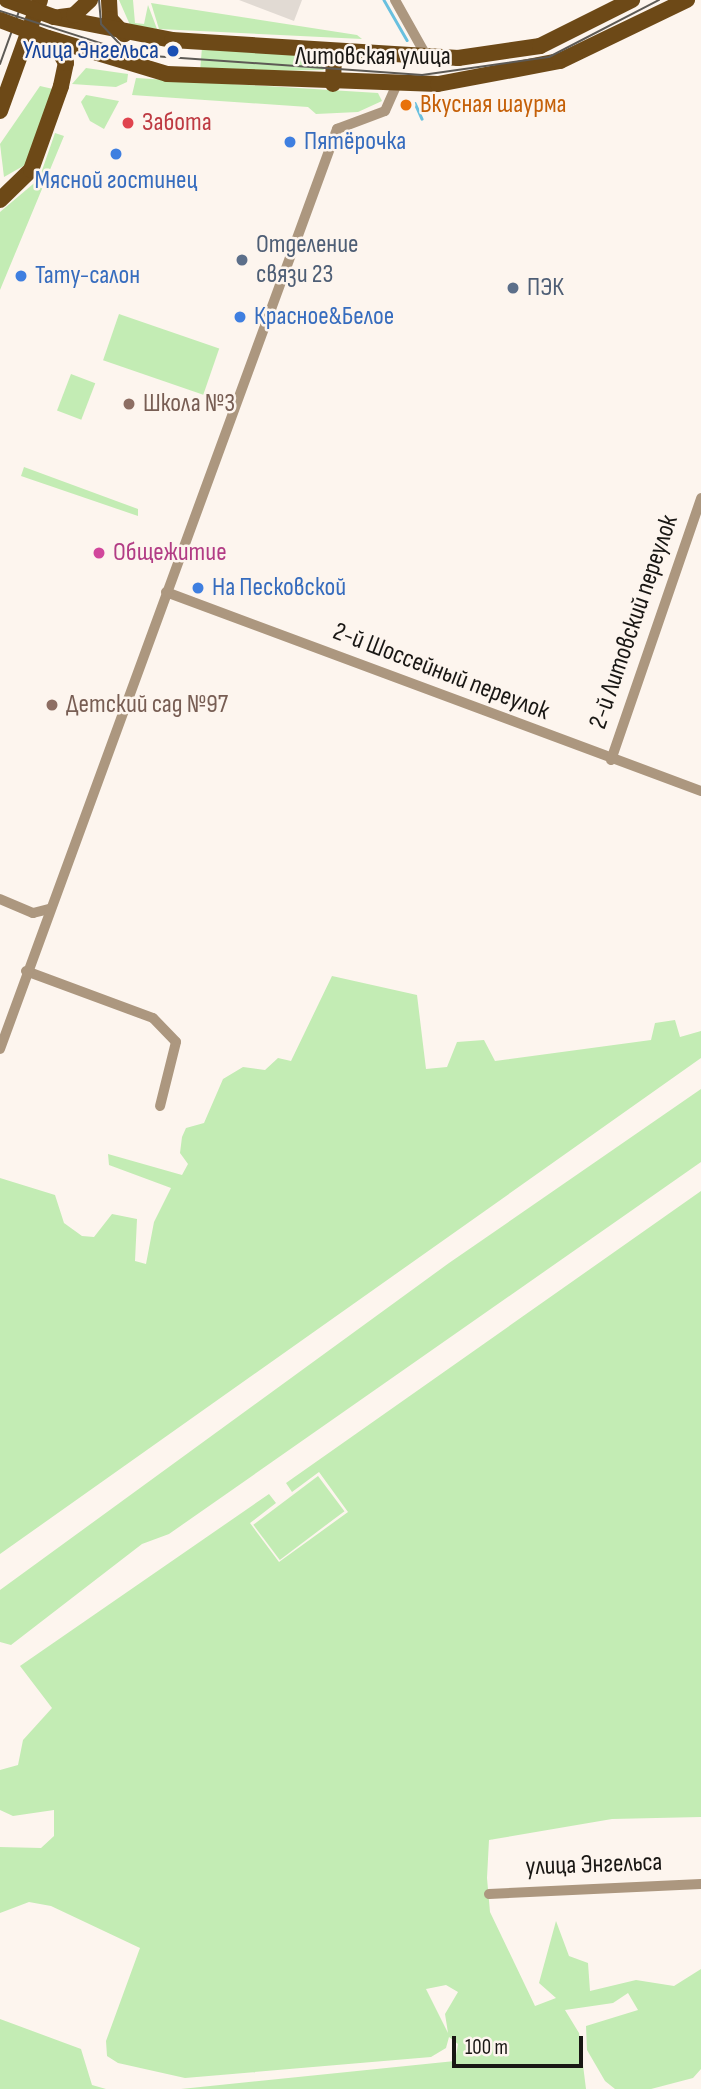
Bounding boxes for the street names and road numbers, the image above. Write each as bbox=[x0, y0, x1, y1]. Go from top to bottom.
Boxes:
street label: Литовская улица bbox=[295, 41, 451, 73]
street label: 2-й Литовский переулок bbox=[583, 511, 685, 733]
street label: 2-й Шоссейный переулок bbox=[329, 616, 553, 728]
street label: улица Энгельса bbox=[525, 1847, 663, 1883]

